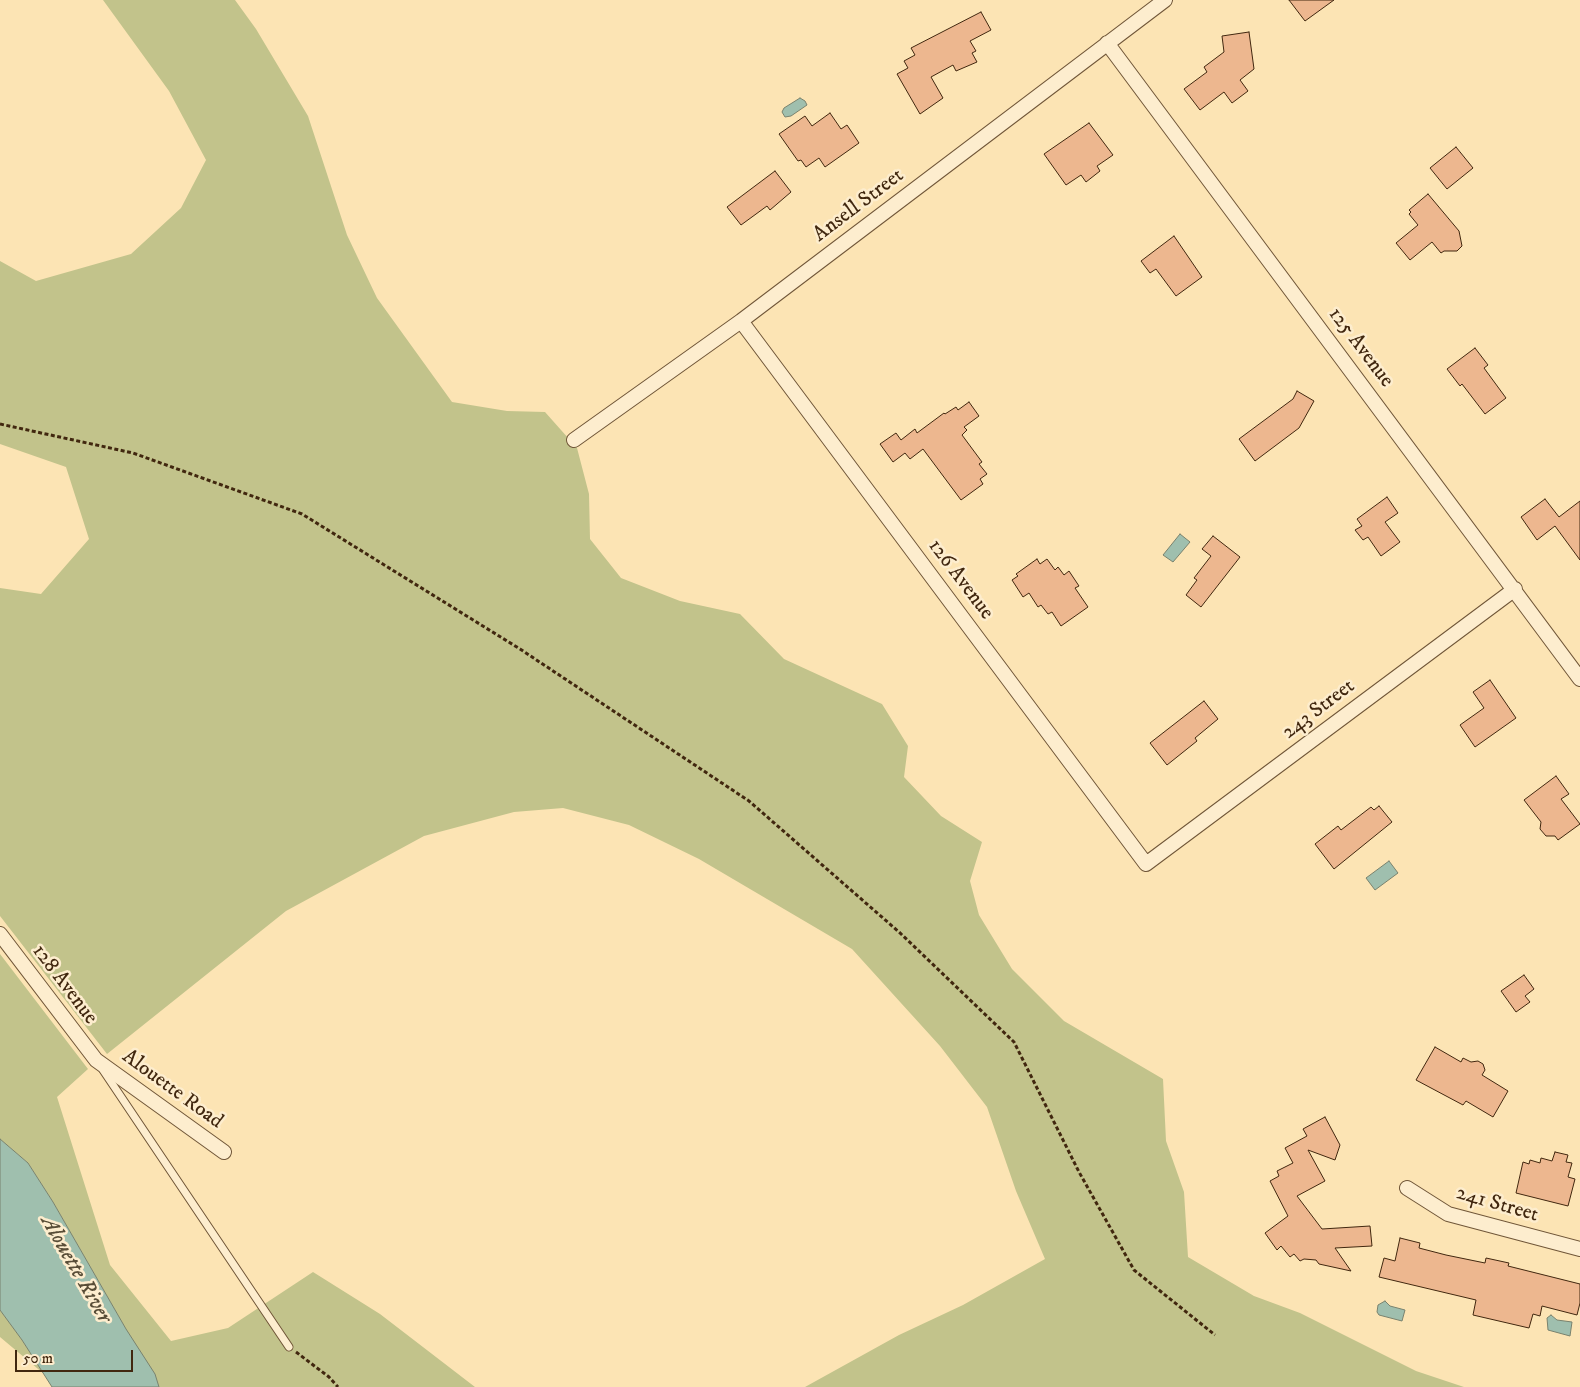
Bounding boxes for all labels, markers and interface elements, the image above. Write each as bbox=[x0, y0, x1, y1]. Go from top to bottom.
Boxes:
street label: Ansell Street bbox=[809, 164, 909, 248]
street label: 125 Avenue bbox=[1322, 303, 1398, 393]
street label: 126 Avenue bbox=[922, 535, 998, 625]
street label: 243 Street bbox=[1278, 675, 1360, 745]
street label: 128 Avenue bbox=[26, 940, 102, 1030]
street label: Alouette Road bbox=[117, 1045, 227, 1135]
street label: 241 Street bbox=[1453, 1181, 1541, 1229]
water label: Alouette River bbox=[34, 1212, 116, 1328]
scale bar bbox=[18, 1340, 135, 1372]
text: 50 m bbox=[23, 1349, 53, 1368]

